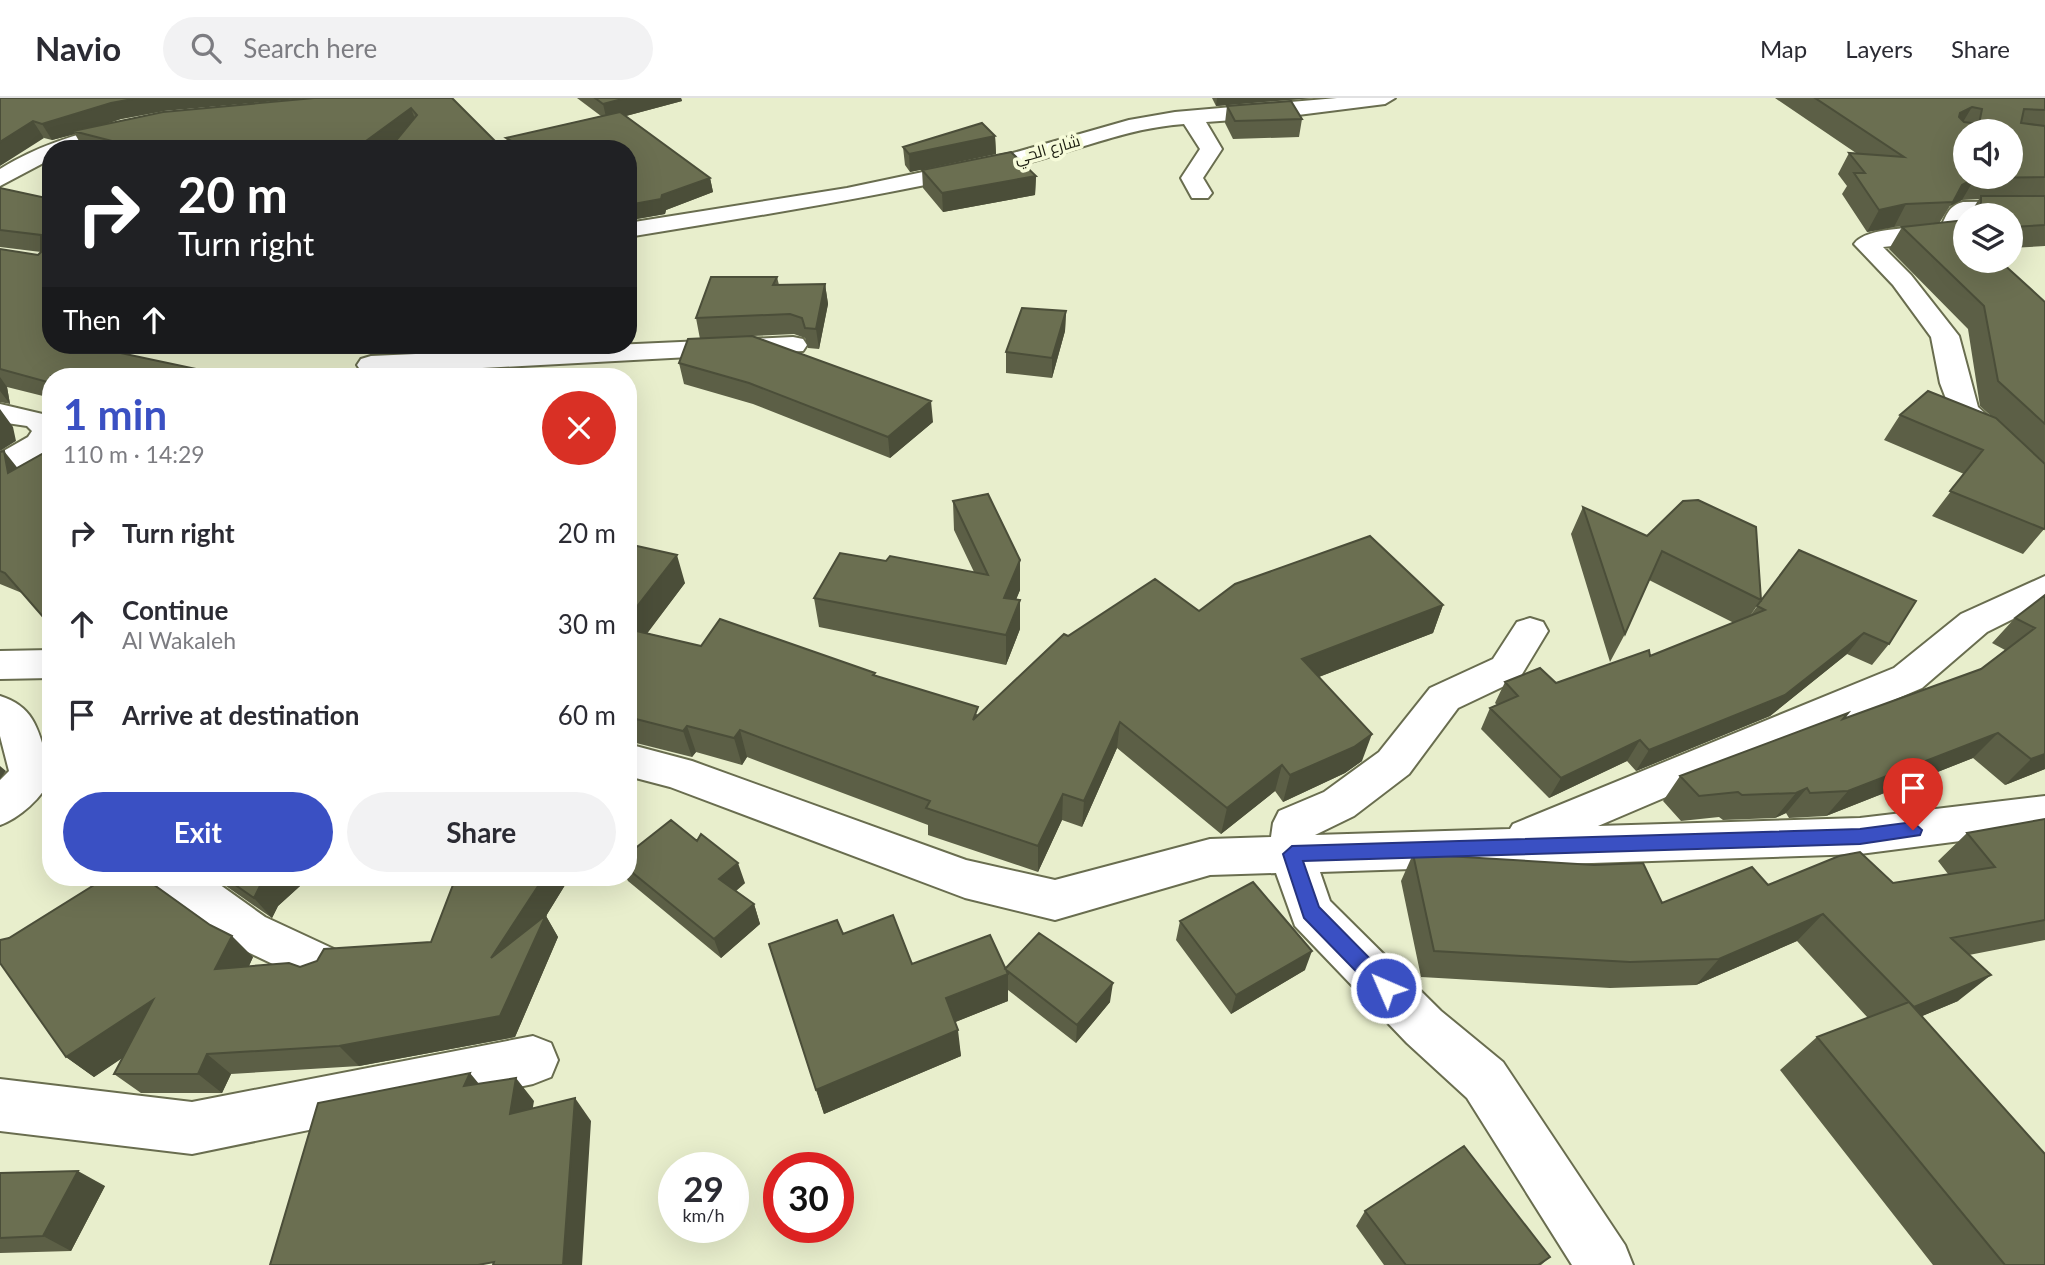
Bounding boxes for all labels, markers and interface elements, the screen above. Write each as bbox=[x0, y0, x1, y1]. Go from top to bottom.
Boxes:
search box bbox=[163, 17, 653, 80]
text: Navio bbox=[35, 28, 121, 68]
icon: search bbox=[187, 29, 225, 67]
text: Search here bbox=[243, 32, 377, 64]
text: Map bbox=[1760, 34, 1807, 63]
text: Layers bbox=[1845, 34, 1913, 63]
text: Share bbox=[1951, 34, 2010, 63]
map controls bbox=[1953, 119, 2023, 273]
button: sound bbox=[1953, 119, 2023, 189]
street label: شارع الحي bbox=[1012, 130, 1083, 172]
text: 20 m bbox=[178, 165, 288, 223]
icon: right bbox=[63, 168, 154, 259]
button: layers bbox=[1953, 203, 2023, 273]
text: Turn right bbox=[178, 224, 314, 263]
icon: ahead bbox=[135, 301, 173, 339]
text: Then bbox=[63, 304, 121, 336]
text: 1 min bbox=[63, 389, 167, 439]
button: close bbox=[542, 391, 616, 465]
text: 110 m · 14:29 bbox=[63, 440, 205, 468]
icon: right bbox=[63, 514, 101, 552]
text: Turn right bbox=[122, 517, 235, 549]
text: 20 m bbox=[558, 517, 616, 549]
text: Continue bbox=[122, 594, 228, 626]
icon: ahead bbox=[63, 605, 101, 643]
text: 30 m bbox=[558, 608, 616, 640]
text: Al Wakaleh bbox=[122, 626, 236, 654]
icon: arrive bbox=[63, 696, 101, 734]
text: Arrive at destination bbox=[122, 699, 359, 731]
text: 60 m bbox=[558, 699, 616, 731]
pin bbox=[1883, 758, 1943, 830]
icon: arrive bbox=[1894, 769, 1932, 807]
button: Exit bbox=[63, 792, 333, 872]
button: Share bbox=[347, 792, 616, 872]
position arrow bbox=[1349, 951, 1423, 1025]
speed limit sign: 30 bbox=[763, 1152, 854, 1243]
text: 29 bbox=[683, 1167, 724, 1209]
text: km/h bbox=[682, 1204, 725, 1226]

